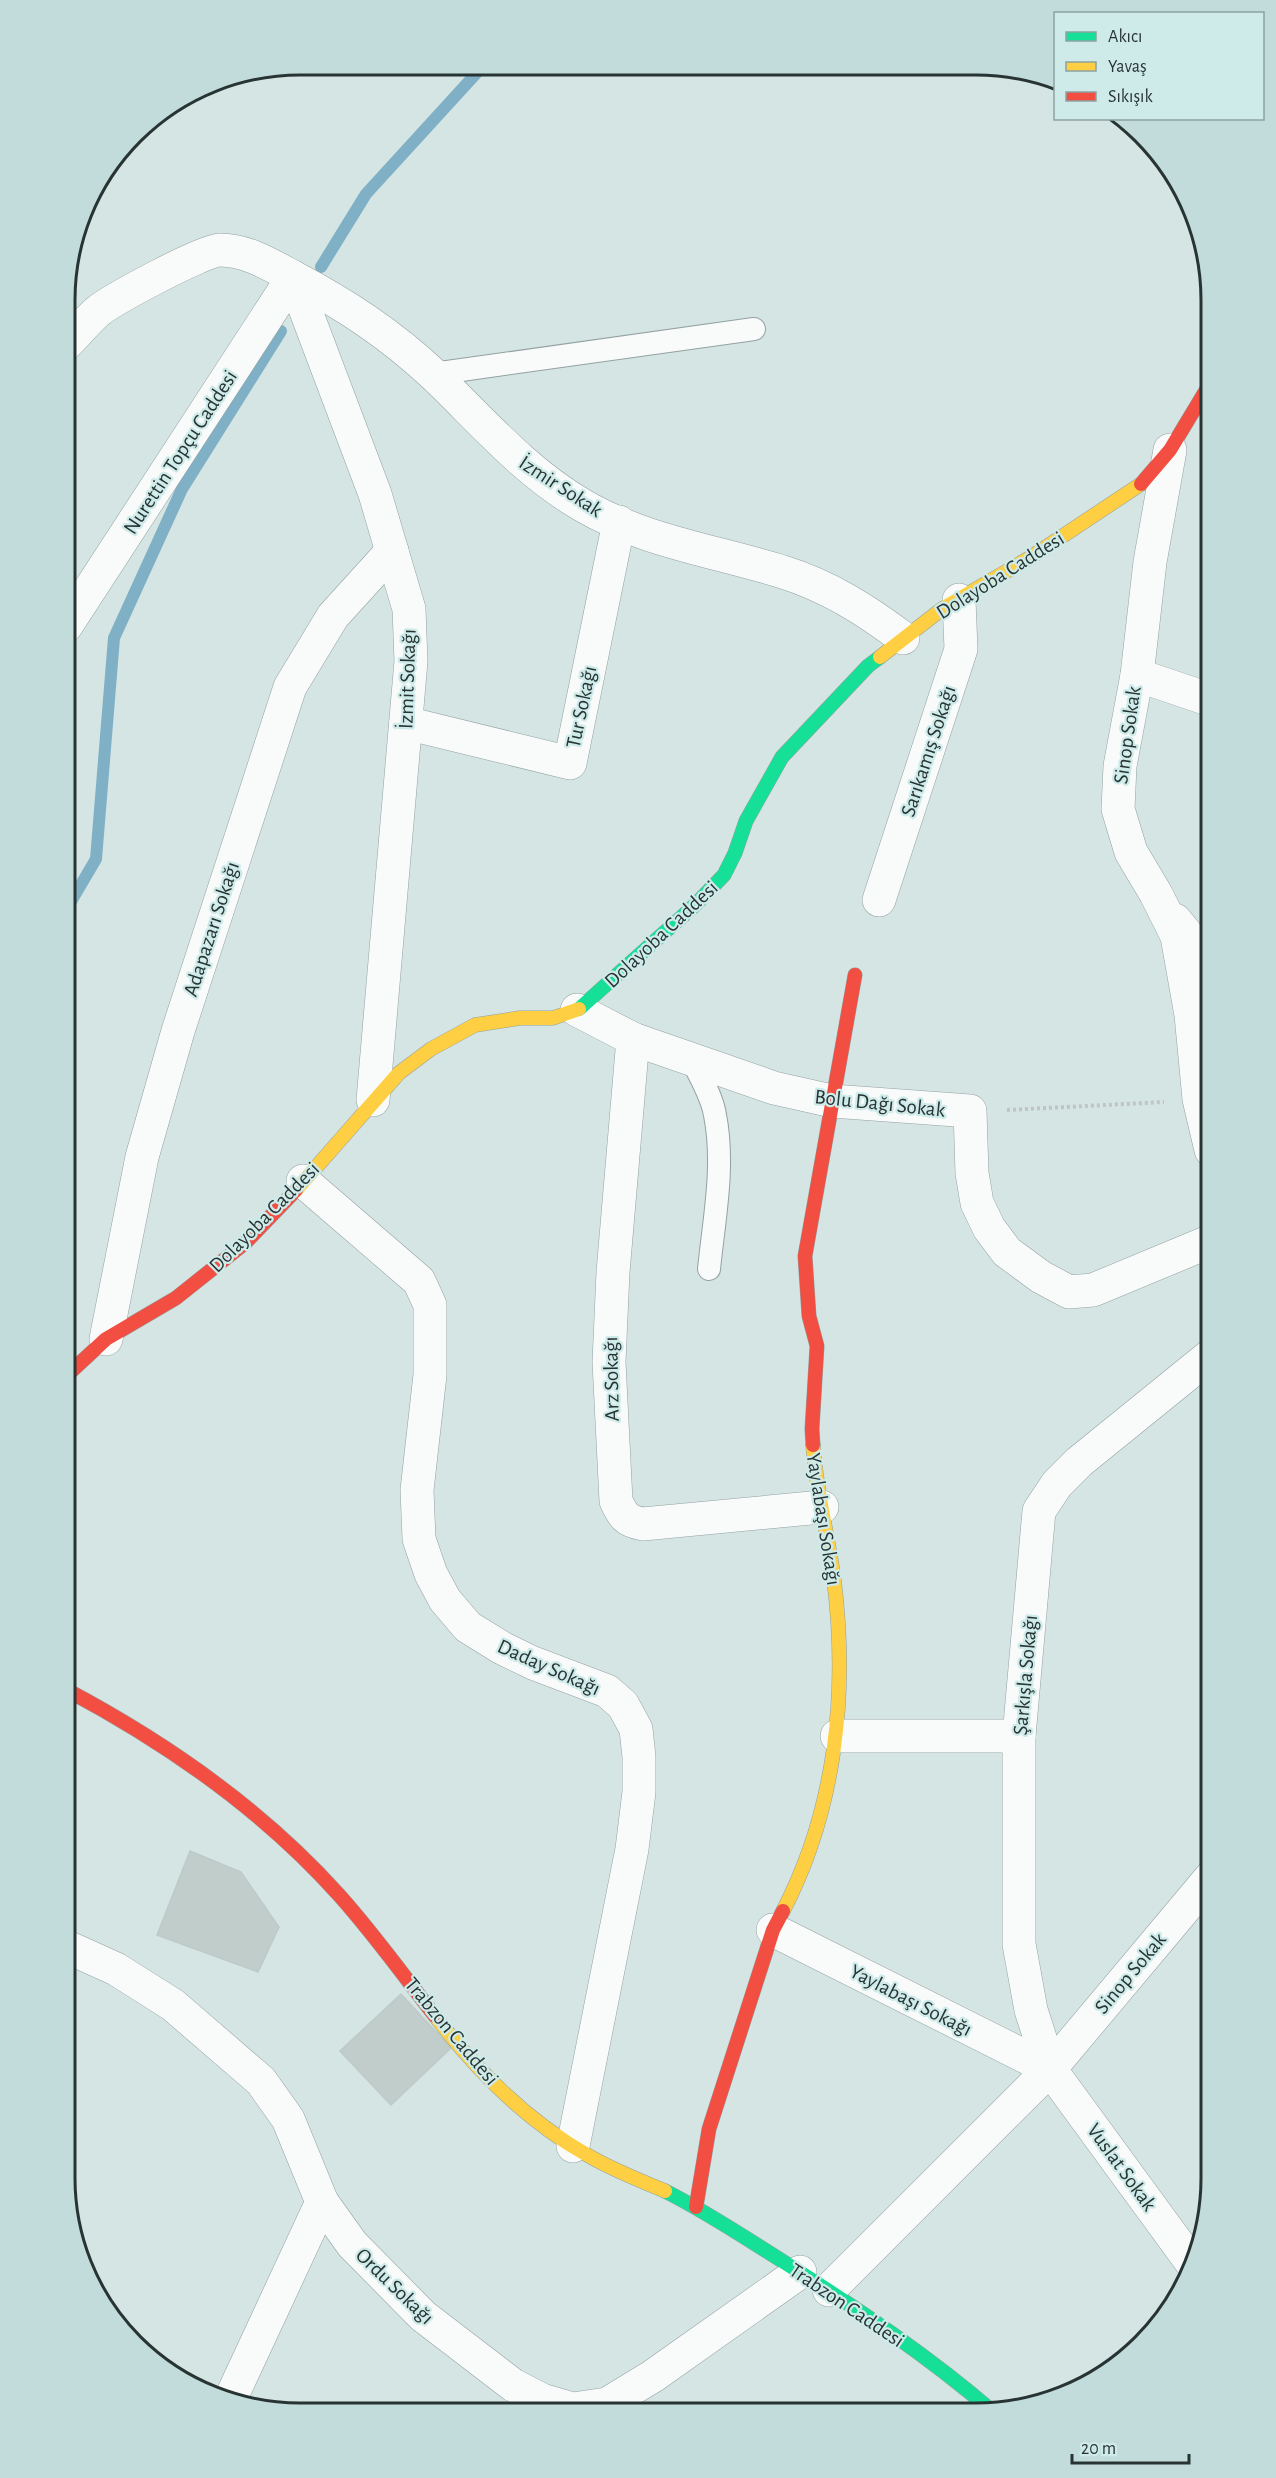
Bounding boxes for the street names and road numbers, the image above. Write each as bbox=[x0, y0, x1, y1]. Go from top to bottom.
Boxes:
street label: Nurettin Topçu Caddesi bbox=[120, 366, 241, 538]
street label: İzmir Sokak bbox=[515, 451, 607, 521]
street label: Dolayoba Caddesi bbox=[933, 528, 1068, 623]
street label: İzmit Sokağı bbox=[394, 628, 420, 730]
street label: Tur Sokağı bbox=[563, 664, 600, 750]
street label: Sarıkamış Sokağı bbox=[897, 683, 960, 819]
street label: Sinop Sokak bbox=[1110, 684, 1145, 785]
street label: Adapazarı Sokağı bbox=[180, 859, 243, 999]
street label: Dolayoba Caddesi bbox=[601, 877, 722, 992]
street label: Bolu Dağı Sokak bbox=[814, 1086, 947, 1121]
street label: Dolayoba Caddesi bbox=[205, 1158, 324, 1277]
street label: Arz Sokağı bbox=[600, 1336, 623, 1422]
street label: Yaylabaşı Sokağı bbox=[803, 1451, 844, 1587]
street label: Şarkışla Sokağı bbox=[1010, 1614, 1041, 1736]
street label: Daday Sokağı bbox=[494, 1636, 603, 1699]
street label: Sinop Sokak bbox=[1091, 1929, 1170, 2018]
street label: Yaylabaşı Sokağı bbox=[846, 1961, 975, 2040]
street label: Trabzon Caddesi bbox=[401, 1973, 503, 2089]
street label: Vuslat Sokak bbox=[1083, 2120, 1160, 2215]
street label: Ordu Sokağı bbox=[352, 2244, 438, 2328]
street label: Trabzon Caddesi bbox=[786, 2259, 908, 2351]

